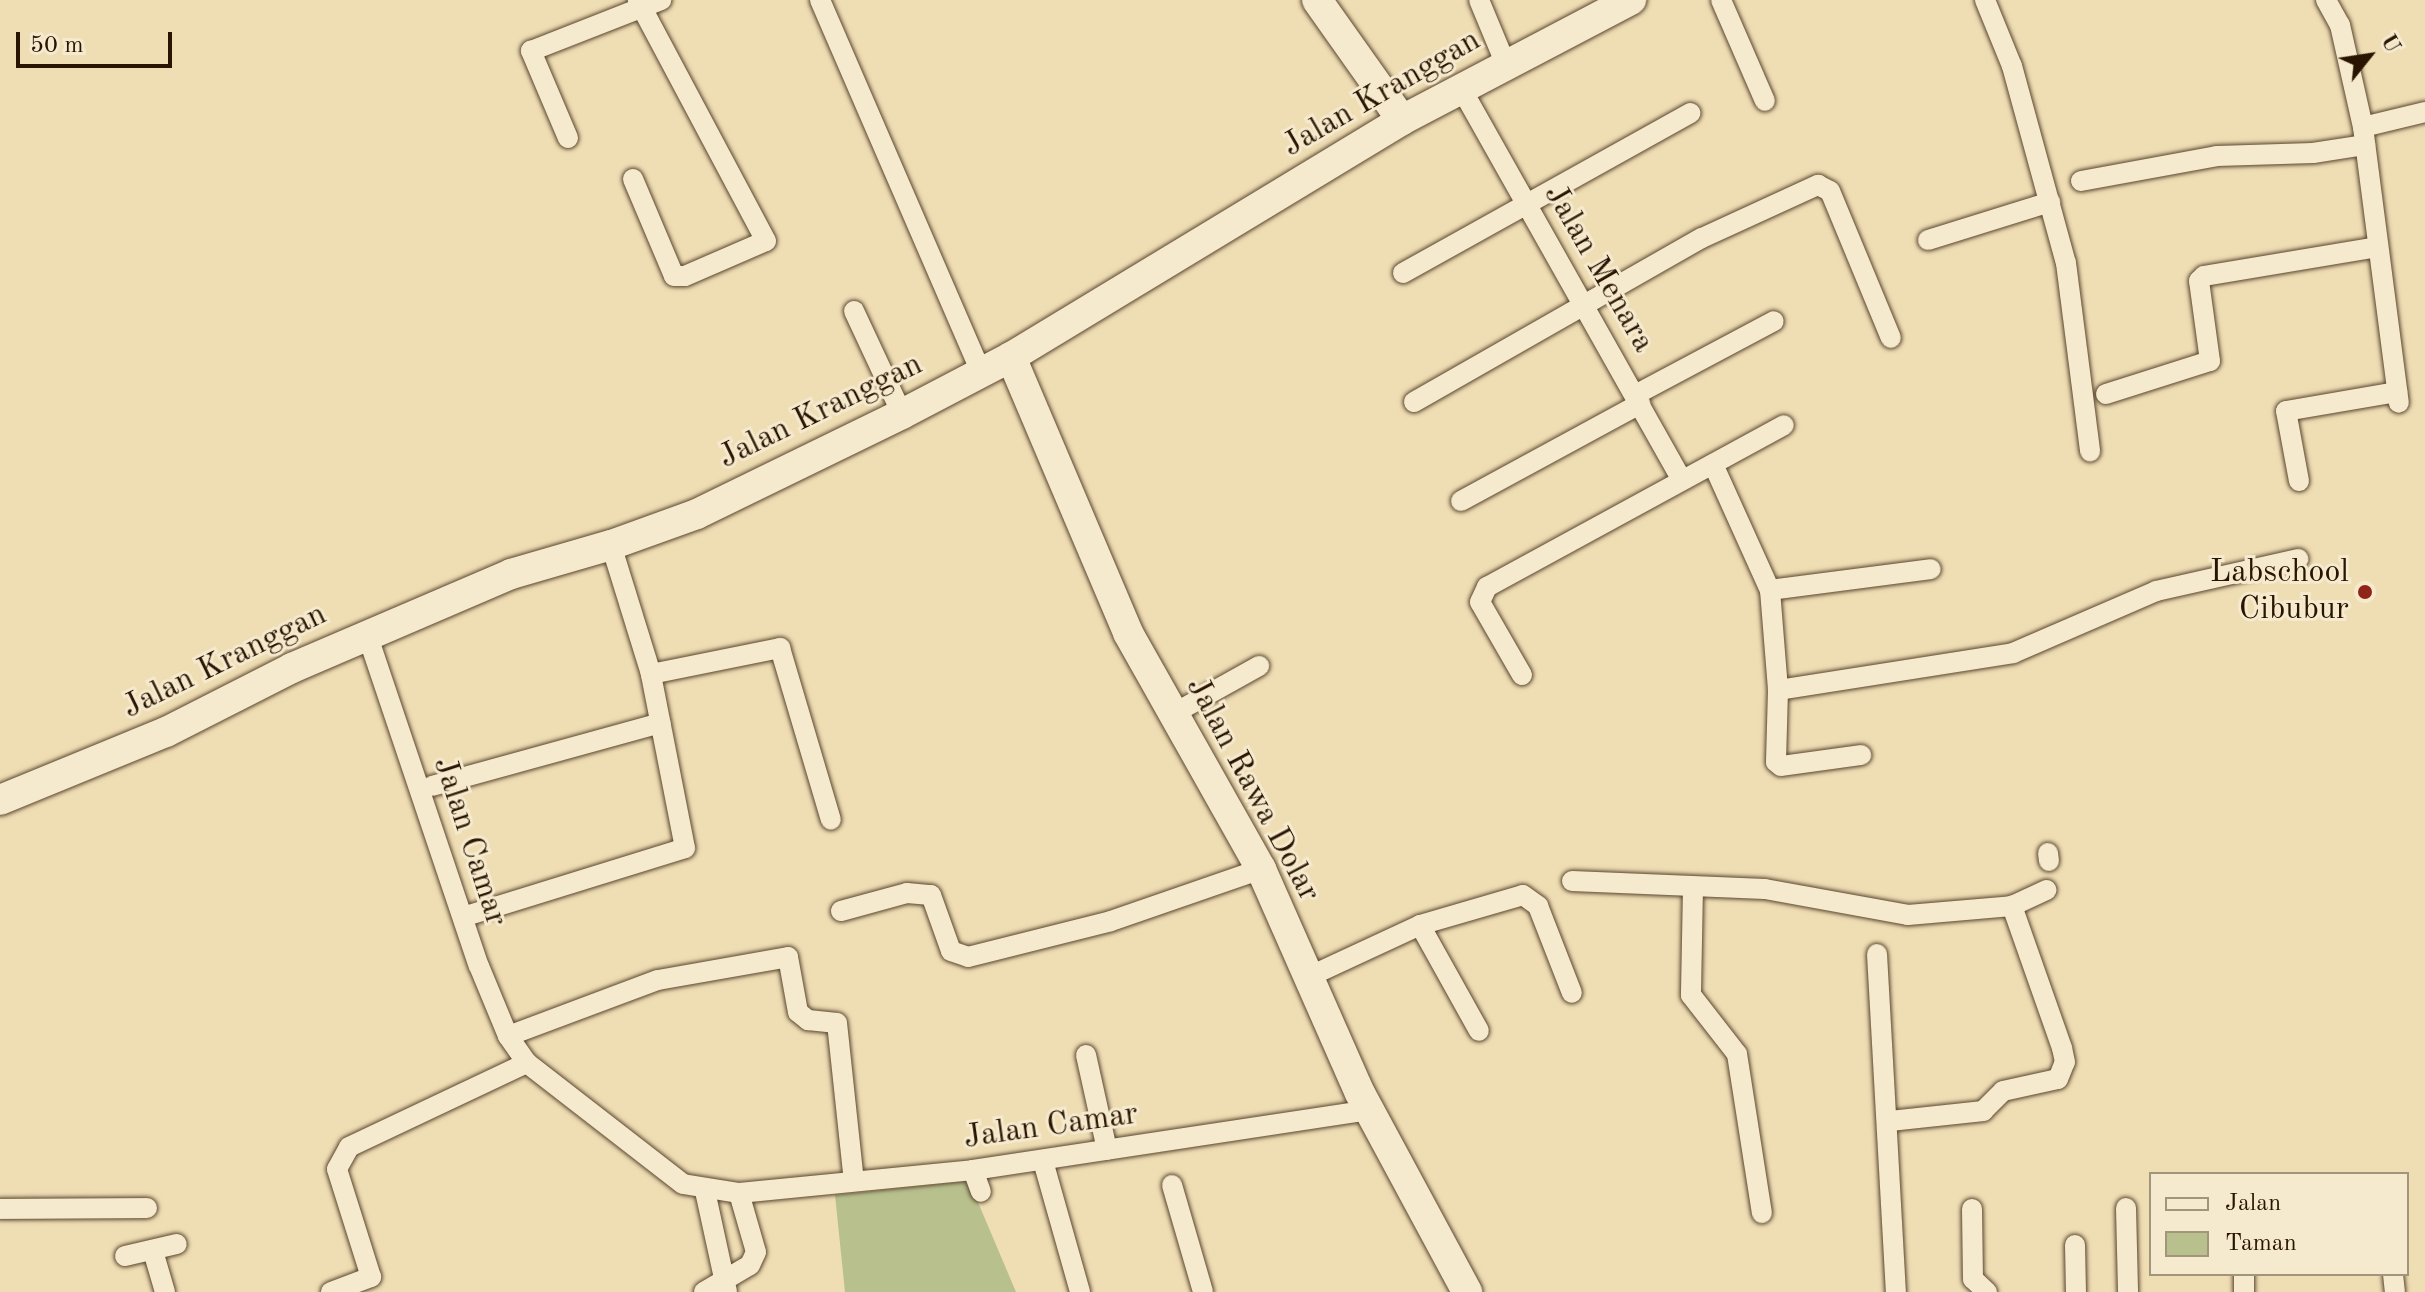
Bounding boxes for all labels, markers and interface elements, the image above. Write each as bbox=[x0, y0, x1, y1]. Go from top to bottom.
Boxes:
scale bar bbox=[20, 16, 176, 66]
north arrow bbox=[2329, 16, 2409, 96]
street label: Jalan Kranggan bbox=[1276, 22, 1488, 166]
text: U bbox=[2376, 31, 2404, 57]
text: 50 m bbox=[30, 34, 84, 58]
street label: Jalan Menara bbox=[1535, 178, 1661, 360]
street label: Jalan Kranggan bbox=[713, 346, 929, 478]
place label: Labschool Cibubur bbox=[2210, 555, 2349, 630]
marker: Labschool Cibubur bbox=[2356, 583, 2374, 601]
street label: Jalan Kranggan bbox=[117, 596, 333, 728]
street label: Jalan Rawa Dolar bbox=[1177, 671, 1327, 909]
street label: Jalan Camar bbox=[424, 753, 514, 931]
street label: Jalan Camar bbox=[962, 1096, 1140, 1158]
legend bbox=[2149, 1172, 2409, 1276]
text: Jalan bbox=[2225, 1192, 2281, 1216]
text: Taman bbox=[2225, 1232, 2297, 1256]

